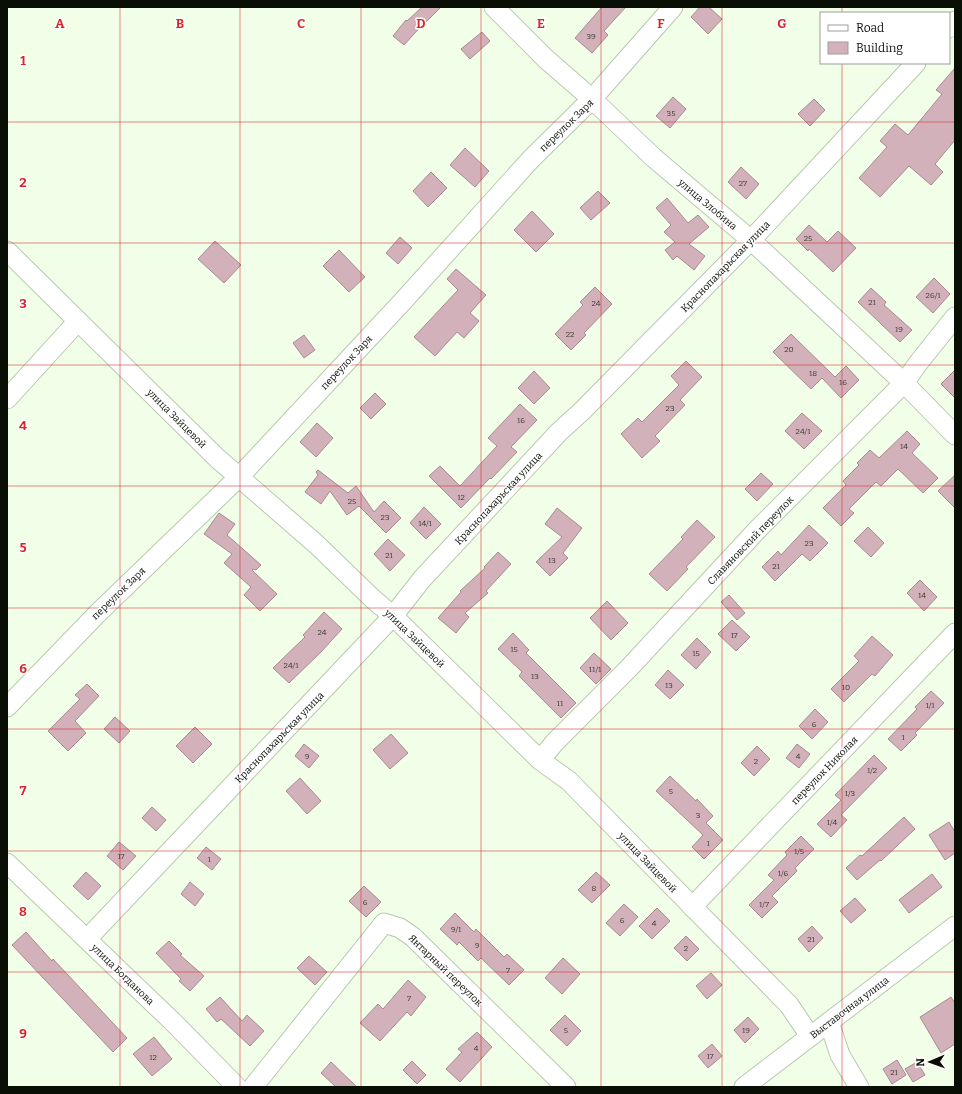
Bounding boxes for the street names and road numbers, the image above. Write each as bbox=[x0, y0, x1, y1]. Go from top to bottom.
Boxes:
street label: переулок Заря bbox=[537, 97, 596, 154]
street label: улица Злобина bbox=[675, 175, 740, 233]
street label: Краснопахарьская улица bbox=[679, 218, 773, 315]
street label: переулок Заря bbox=[318, 333, 375, 392]
street label: улица Зайцевой bbox=[143, 386, 209, 451]
street label: Краснопахарьская улица bbox=[453, 449, 545, 548]
street label: Славяновский переулок bbox=[705, 494, 796, 588]
street label: переулок Заря bbox=[89, 565, 148, 622]
street label: улица Зайцевой bbox=[381, 606, 447, 671]
street label: Краснопахарьская улица bbox=[233, 689, 327, 786]
street label: переулок Николая bbox=[789, 734, 861, 807]
street label: улица Зайцевой bbox=[615, 829, 679, 896]
street label: Янтарный переулок bbox=[406, 932, 485, 1009]
street label: улица Богданова bbox=[88, 941, 157, 1008]
street label: Выставочная улица bbox=[808, 974, 892, 1041]

